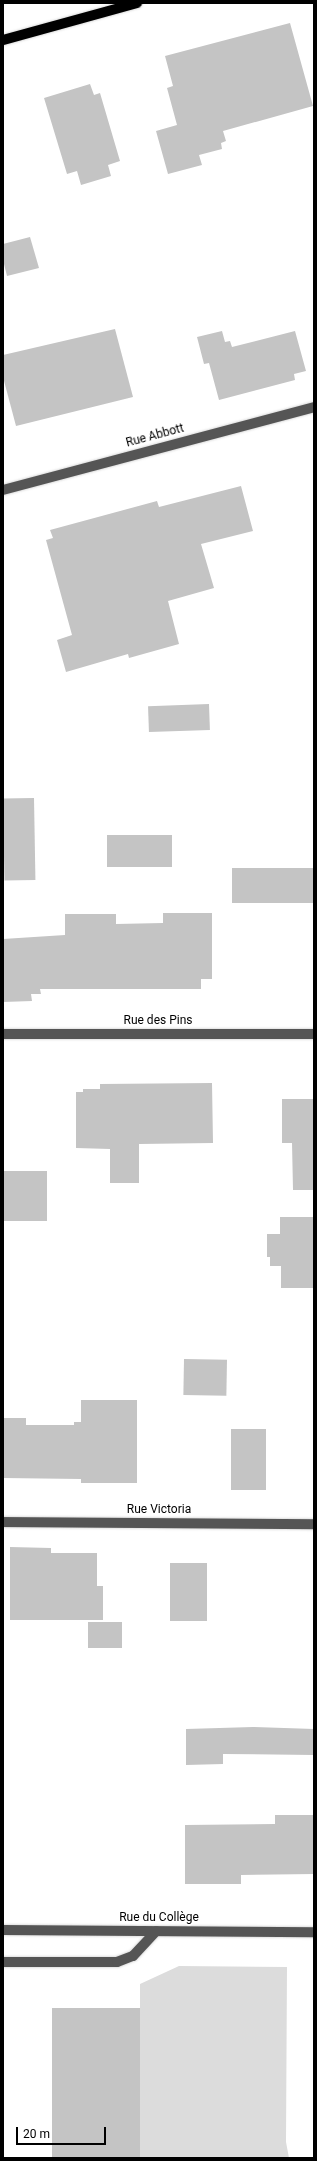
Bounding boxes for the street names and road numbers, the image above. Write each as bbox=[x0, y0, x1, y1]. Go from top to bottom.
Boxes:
street label: Rue Abbott bbox=[124, 421, 186, 451]
street label: Rue des Pins bbox=[124, 1014, 192, 1028]
street label: Rue Victoria bbox=[127, 1503, 191, 1517]
street label: Rue du Collège bbox=[119, 1911, 199, 1925]

